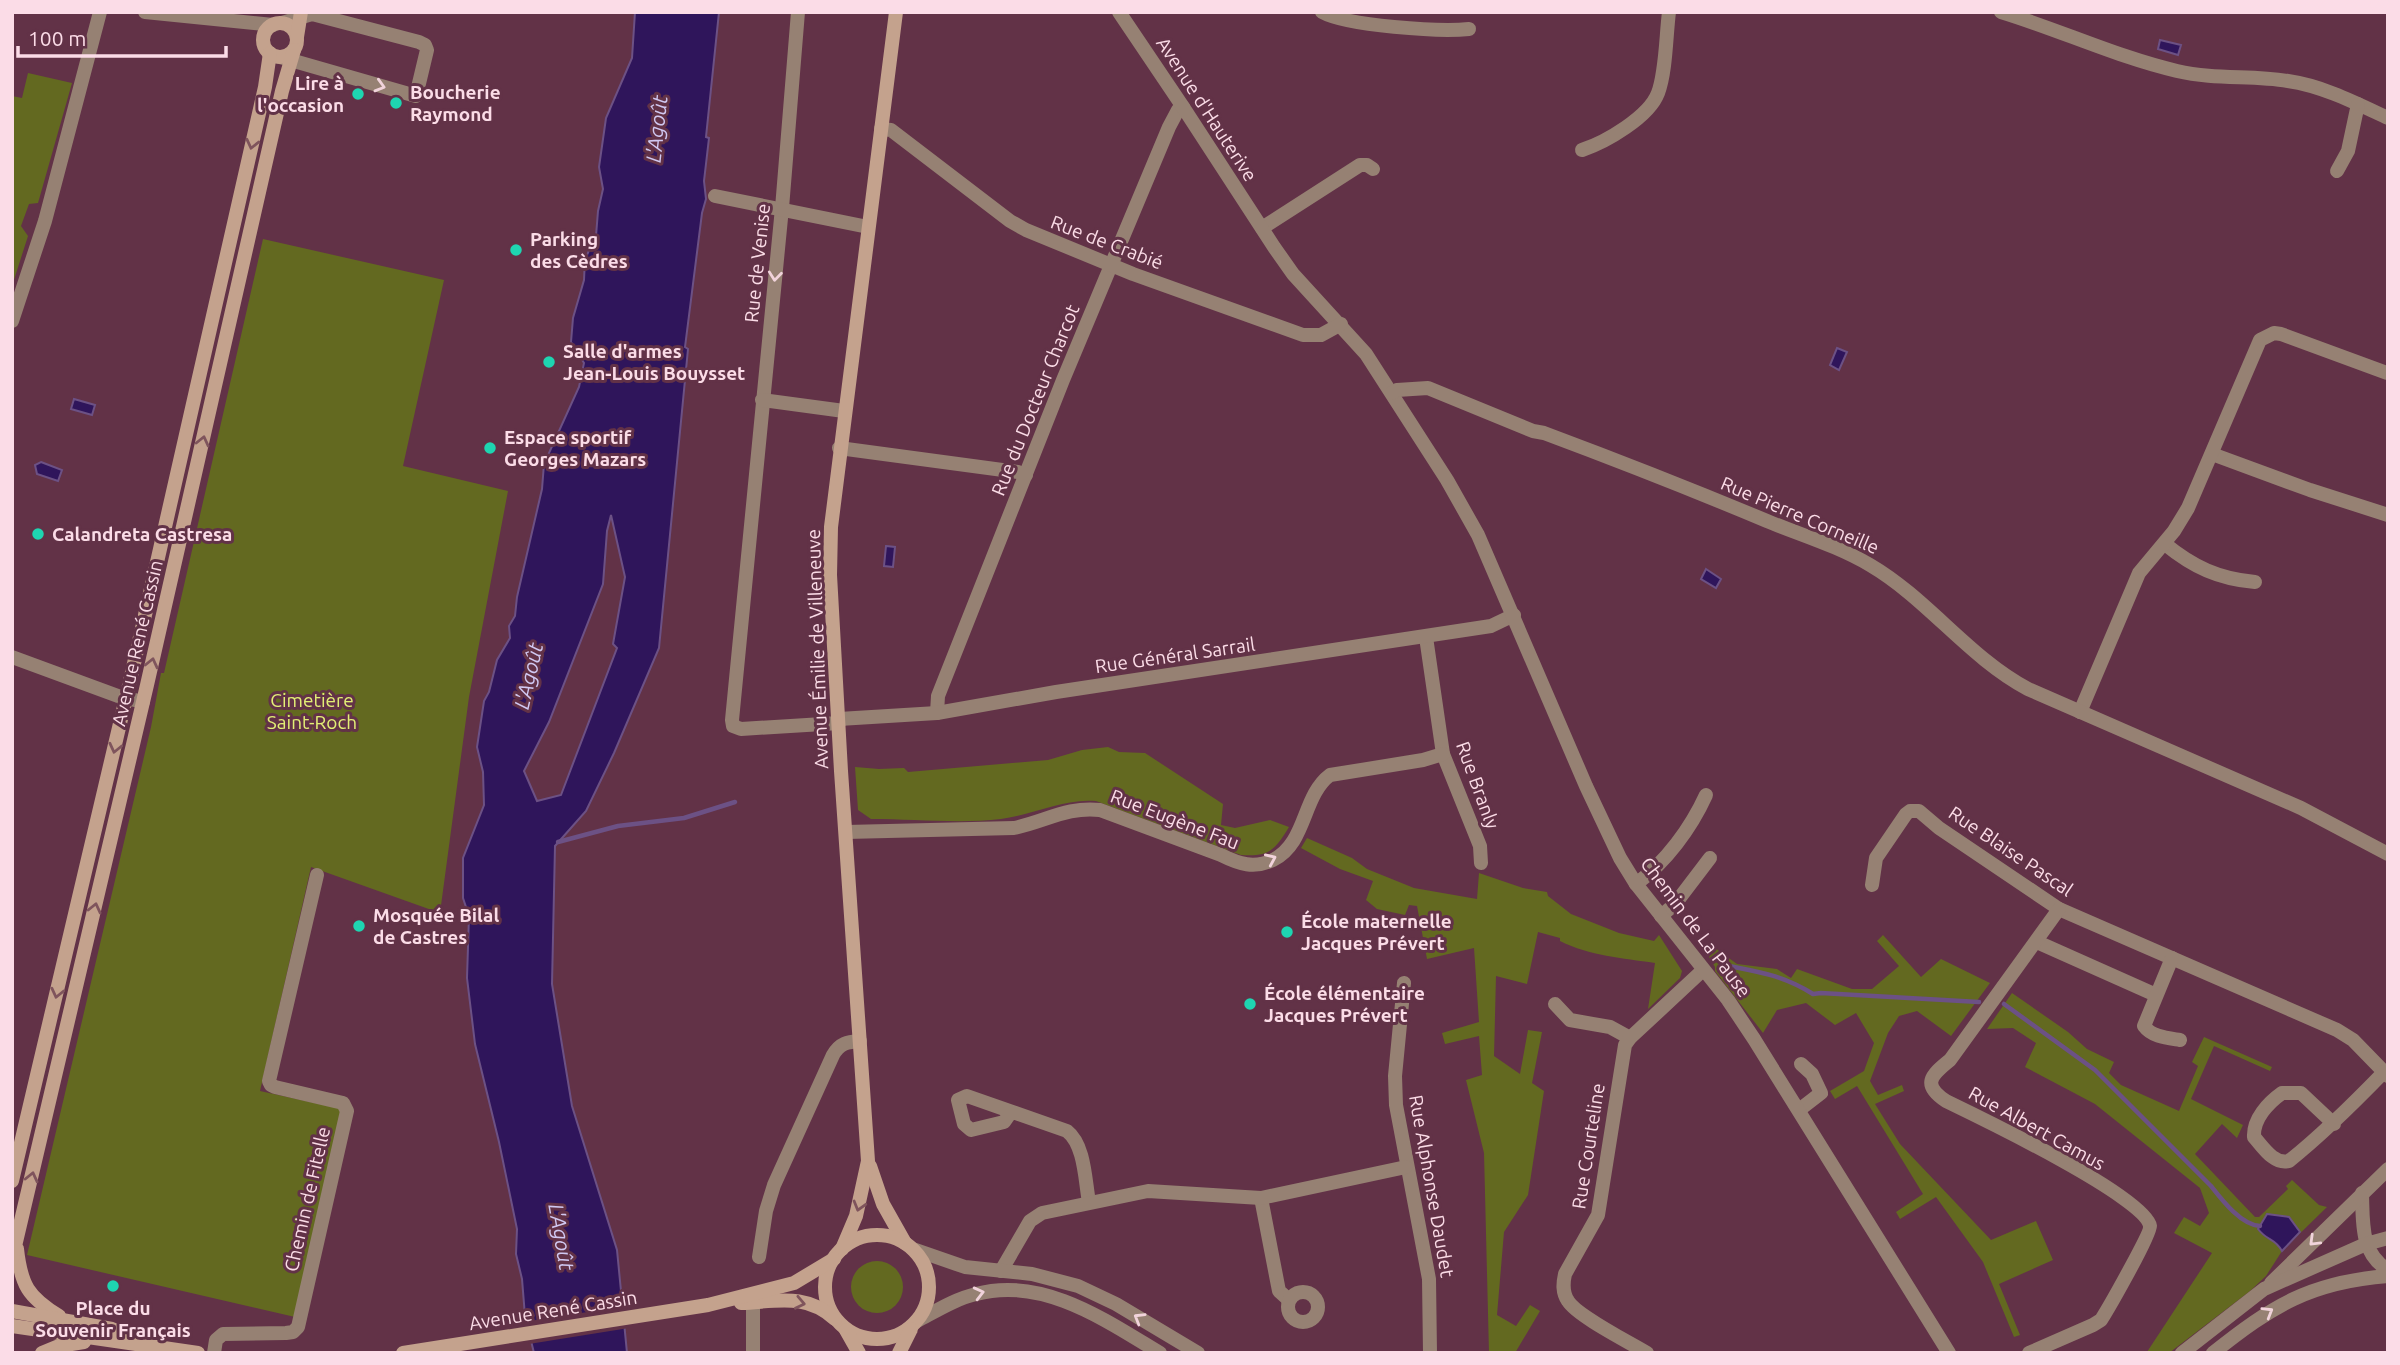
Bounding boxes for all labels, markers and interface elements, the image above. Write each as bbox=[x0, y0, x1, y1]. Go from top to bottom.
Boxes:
scale bar bbox=[18, 14, 226, 58]
text: 100 m bbox=[28, 26, 86, 50]
street label: Avenue d'Hauterive bbox=[1152, 33, 1262, 185]
place label: Lire à l'occasion bbox=[257, 72, 344, 116]
one-way arrow bbox=[374, 77, 386, 92]
place label: Boucherie Raymond bbox=[410, 81, 501, 125]
marker: Lire à l'occasion bbox=[350, 86, 366, 102]
water label: L'Agoût bbox=[641, 93, 672, 164]
marker: Boucherie Raymond bbox=[388, 95, 404, 111]
one-way arrow bbox=[246, 138, 261, 150]
street label: Rue de Venise bbox=[740, 202, 774, 324]
street label: Rue de Crabié bbox=[1048, 211, 1166, 273]
place label: Parking des Cèdres bbox=[530, 228, 628, 272]
marker: Parking des Cèdres bbox=[508, 242, 524, 258]
one-way arrow bbox=[768, 271, 783, 282]
street label: Rue du Docteur Charcot bbox=[987, 301, 1084, 499]
place label: Salle d'armes Jean-Louis Bouysset bbox=[563, 340, 745, 384]
marker: Salle d'armes Jean-Louis Bouysset bbox=[541, 354, 557, 370]
place label: Espace sportif Georges Mazars bbox=[504, 426, 646, 470]
one-way arrow bbox=[194, 435, 209, 447]
marker: Espace sportif Georges Mazars bbox=[482, 440, 498, 456]
street label: Rue Pierre Corneille bbox=[1718, 472, 1882, 558]
place label: Calandreta Castresa bbox=[52, 523, 232, 545]
marker: Calandreta Castresa bbox=[30, 526, 46, 542]
street label: Avenue Émilie de Villeneuve bbox=[802, 529, 832, 769]
street label: Avenue René Cassin bbox=[107, 558, 167, 728]
street label: Rue Général Sarrail bbox=[1093, 633, 1257, 677]
water label: L'Agoût bbox=[509, 639, 547, 711]
one-way arrow bbox=[144, 657, 158, 669]
park label: Cimetière Saint-Roch bbox=[267, 689, 357, 733]
street label: Rue Branly bbox=[1452, 738, 1504, 832]
one-way arrow bbox=[108, 742, 123, 754]
street label: Rue Eugène Fau bbox=[1108, 784, 1242, 854]
street label: Rue Blaise Pascal bbox=[1945, 801, 2077, 901]
one-way arrow bbox=[1264, 853, 1276, 867]
street label: Chemin de La Pause bbox=[1636, 853, 1756, 1001]
one-way arrow bbox=[87, 902, 101, 914]
place label: Mosquée Bilal de Castres bbox=[373, 904, 499, 948]
place label: École maternelle Jacques Prévert bbox=[1301, 910, 1452, 954]
marker: Mosquée Bilal de Castres bbox=[351, 918, 367, 934]
marker: École maternelle Jacques Prévert bbox=[1279, 924, 1295, 940]
place label: École élémentaire Jacques Prévert bbox=[1264, 982, 1425, 1026]
one-way arrow bbox=[51, 987, 65, 999]
marker: École élémentaire Jacques Prévert bbox=[1242, 996, 1258, 1012]
street label: Rue Courteline bbox=[1567, 1081, 1609, 1211]
street label: Rue Albert Camus bbox=[1965, 1081, 2109, 1175]
street label: Rue Alphonse Daudet bbox=[1405, 1093, 1459, 1280]
street label: Chemin de Fitelle bbox=[280, 1124, 334, 1274]
one-way arrow bbox=[24, 1172, 38, 1184]
one-way arrow bbox=[852, 1200, 867, 1212]
water label: L'Agoût bbox=[544, 1201, 580, 1273]
one-way arrow bbox=[2309, 1232, 2322, 1245]
marker: Place du Souvenir Français bbox=[105, 1278, 121, 1294]
street label: Avenue René Cassin bbox=[467, 1286, 639, 1334]
one-way arrow bbox=[973, 1287, 985, 1302]
one-way arrow bbox=[794, 1294, 806, 1309]
place label: Place du Souvenir Français bbox=[35, 1297, 191, 1341]
one-way arrow bbox=[2260, 1308, 2273, 1321]
one-way arrow bbox=[1134, 1313, 1147, 1326]

